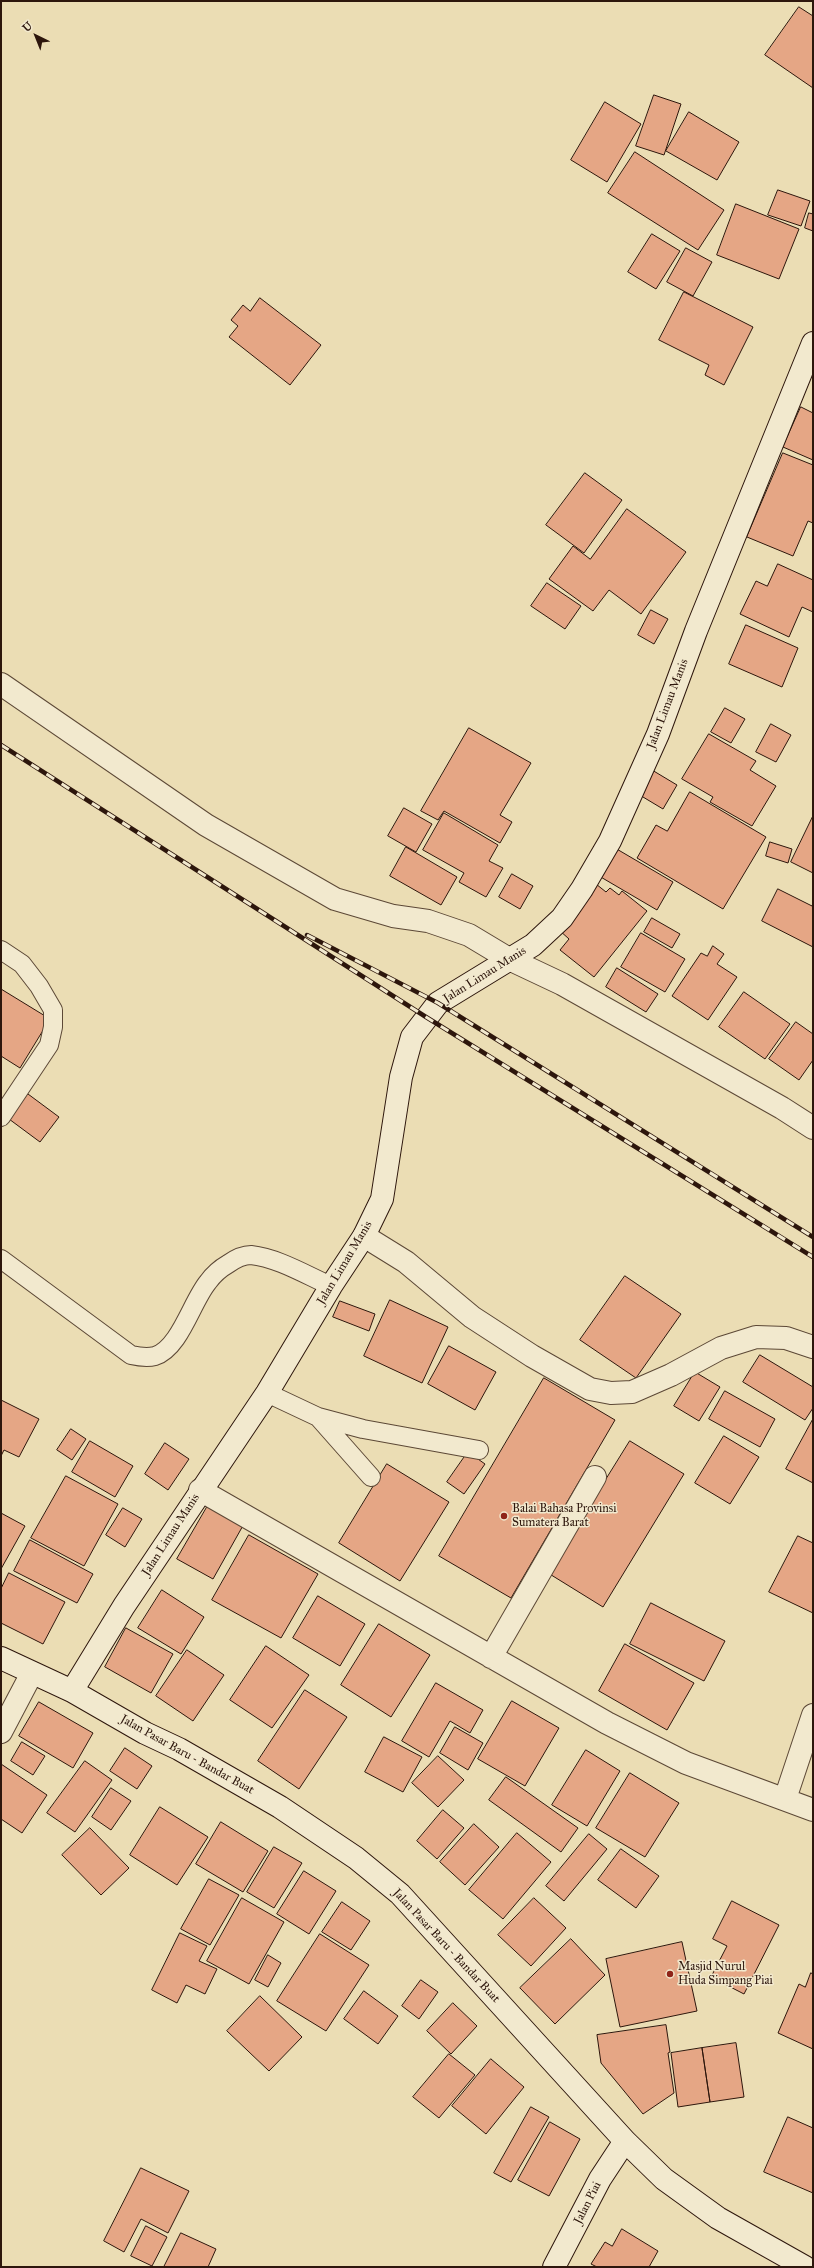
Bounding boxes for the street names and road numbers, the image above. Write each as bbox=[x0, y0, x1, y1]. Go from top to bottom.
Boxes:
street label: Jalan Limau Manis bbox=[644, 657, 692, 751]
street label: Jalan Limau Manis bbox=[441, 944, 529, 1006]
street label: Jalan Limau Manis bbox=[314, 1219, 376, 1307]
street label: Jalan Limau Manis bbox=[139, 1491, 203, 1579]
street label: Jalan Pasar Baru - Bandar Buat bbox=[118, 1712, 256, 1798]
street label: Jalan Pasar Baru - Bandar Buat bbox=[389, 1886, 503, 2006]
street label: Jalan Piai bbox=[571, 2179, 605, 2227]

